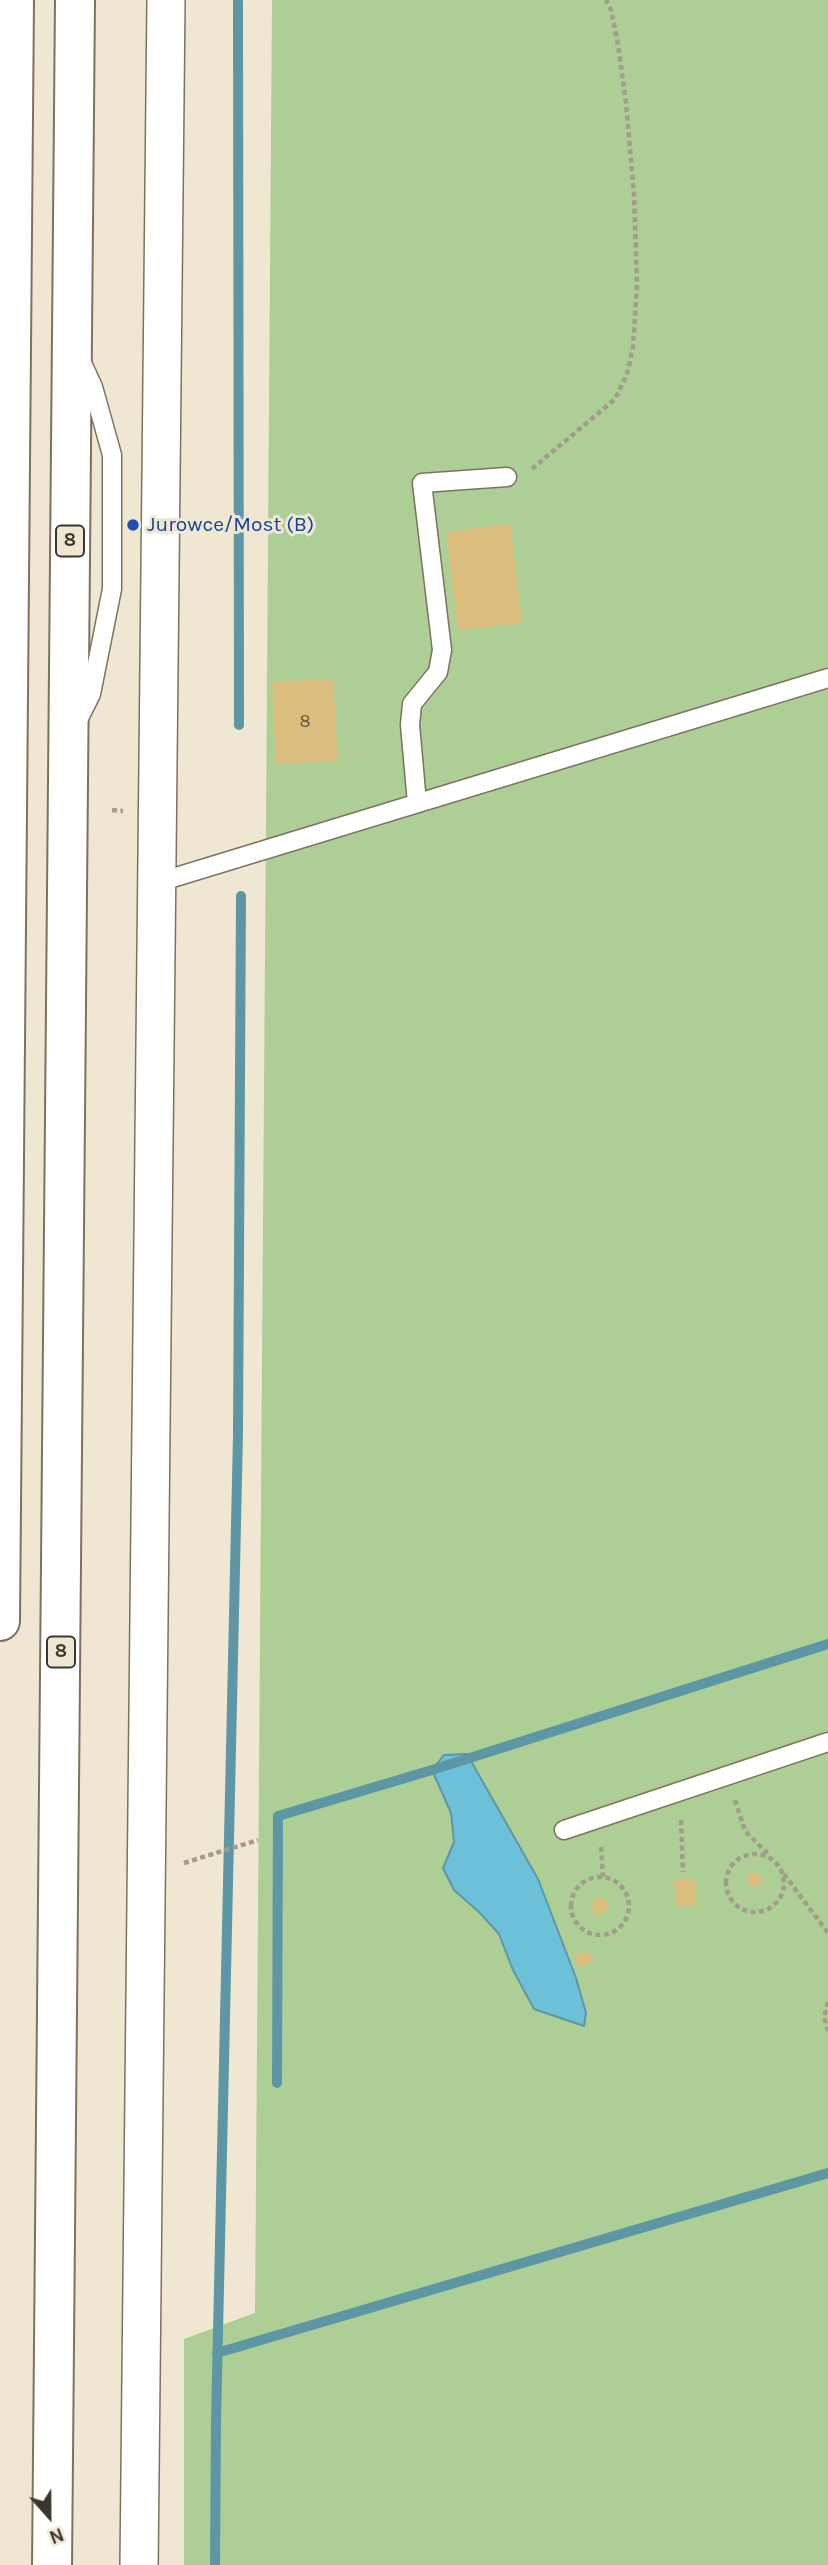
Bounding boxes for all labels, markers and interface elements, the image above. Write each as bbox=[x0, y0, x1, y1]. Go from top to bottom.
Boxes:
place label: Jurowce/Most (B) bbox=[147, 512, 314, 538]
marker: Jurowce/Most (B) bbox=[125, 517, 141, 533]
road number: 8 bbox=[56, 526, 84, 556]
house number: 8 bbox=[299, 711, 311, 733]
road number: 8 bbox=[47, 1636, 75, 1668]
north arrow bbox=[14, 2481, 84, 2551]
text: N bbox=[46, 2523, 67, 2548]

